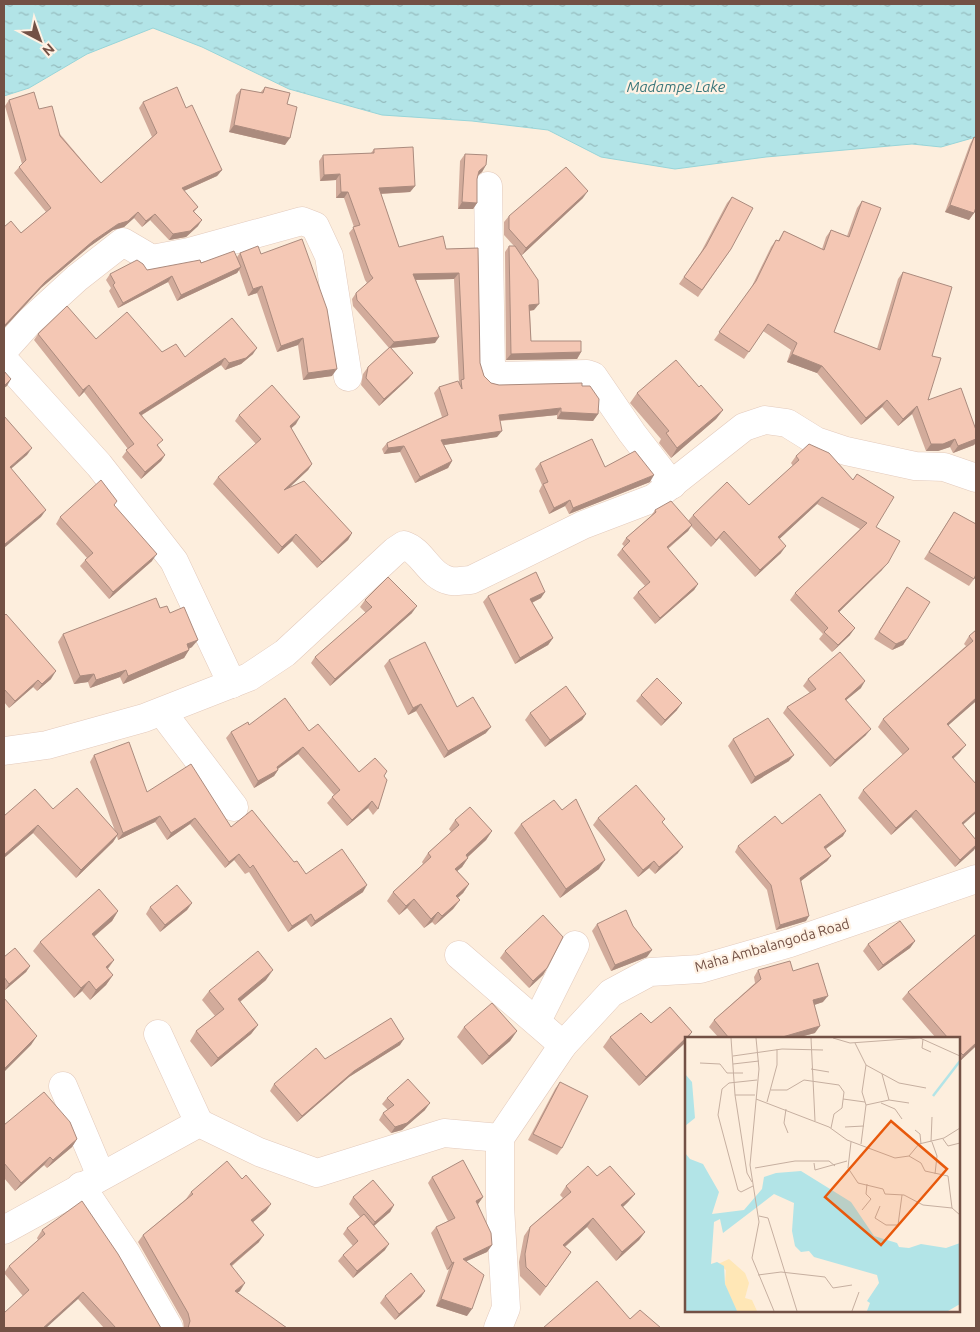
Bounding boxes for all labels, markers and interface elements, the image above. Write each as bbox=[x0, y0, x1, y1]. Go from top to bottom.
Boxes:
north arrow bbox=[15, 15, 65, 65]
text: N bbox=[39, 40, 58, 59]
water label: Madampe Lake bbox=[627, 78, 726, 95]
street label: Maha Ambalangoda Road bbox=[693, 915, 851, 975]
inset map bbox=[685, 1037, 960, 1312]

